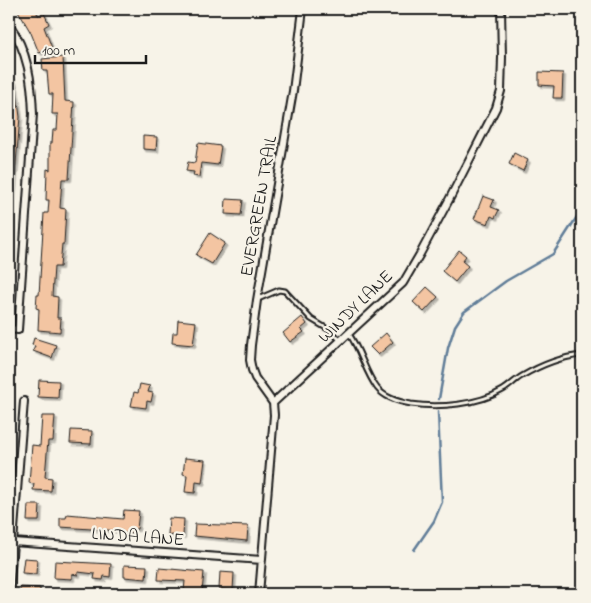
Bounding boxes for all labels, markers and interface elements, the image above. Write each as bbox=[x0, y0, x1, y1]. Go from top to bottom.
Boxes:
scale bar bbox=[35, 32, 146, 64]
text: 100 m bbox=[42, 40, 75, 62]
street label: EVERGREEN TRAIL bbox=[235, 134, 285, 279]
street label: WINDY LANE bbox=[313, 265, 400, 350]
street label: LINDA LANE bbox=[91, 522, 185, 554]

